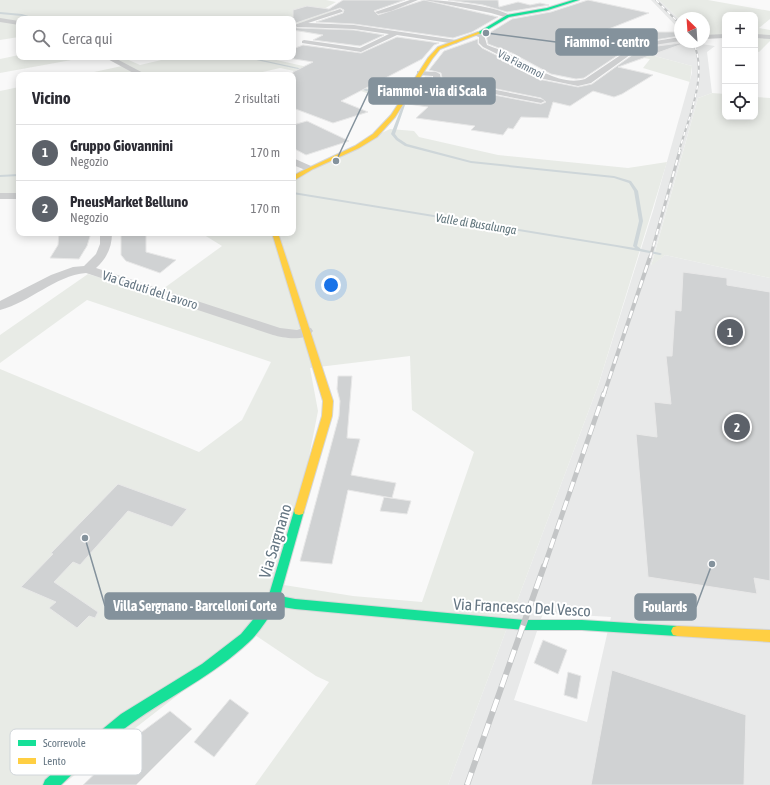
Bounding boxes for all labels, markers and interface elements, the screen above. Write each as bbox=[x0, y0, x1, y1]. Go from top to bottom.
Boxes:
north arrow bbox=[674, 12, 710, 48]
map controls bbox=[722, 12, 758, 120]
button: + bbox=[722, 12, 758, 48]
search box bbox=[16, 16, 296, 60]
icon: search bbox=[30, 27, 52, 49]
callout: Fiammoi - centro bbox=[556, 29, 657, 55]
text: Cerca qui bbox=[62, 30, 112, 47]
text: Fiammoi - centro bbox=[564, 34, 650, 50]
street label: Via Fiammoi bbox=[496, 47, 546, 81]
button: − bbox=[722, 48, 758, 84]
callout: Fiammoi - via di Scala bbox=[369, 78, 495, 104]
text: Fiammoi - via di Scala bbox=[377, 83, 487, 99]
button: locate bbox=[722, 84, 758, 120]
text: Vicino bbox=[32, 88, 71, 108]
text: 2 risultati bbox=[234, 91, 280, 106]
text: Gruppo Giovannini bbox=[70, 137, 173, 154]
text: 1 bbox=[42, 145, 48, 160]
text: 170 m bbox=[251, 145, 280, 160]
text: Negozio bbox=[70, 154, 109, 169]
text: PneusMarket Belluno bbox=[70, 193, 188, 210]
text: 2 bbox=[42, 201, 48, 216]
text: 170 m bbox=[251, 201, 280, 216]
text: Negozio bbox=[70, 210, 109, 225]
water label: Valle di Busalunga bbox=[435, 211, 518, 237]
street label: Via Caduti del Lavoro bbox=[100, 267, 200, 313]
your location bbox=[321, 275, 341, 295]
pin: 1 bbox=[717, 317, 743, 347]
pin: 2 bbox=[724, 412, 750, 442]
street label: Via Sargnano bbox=[255, 502, 296, 581]
callout: Villa Sergnano - Barcelloni Corte bbox=[105, 593, 284, 619]
street label: Via Francesco Del Vesco bbox=[453, 594, 591, 620]
callout: Foulards bbox=[635, 594, 696, 620]
text: Villa Sergnano - Barcelloni Corte bbox=[112, 598, 277, 614]
text: Foulards bbox=[643, 599, 687, 615]
legend bbox=[10, 729, 142, 775]
text: Scorrevole bbox=[43, 737, 86, 749]
text: Lento bbox=[43, 755, 66, 767]

